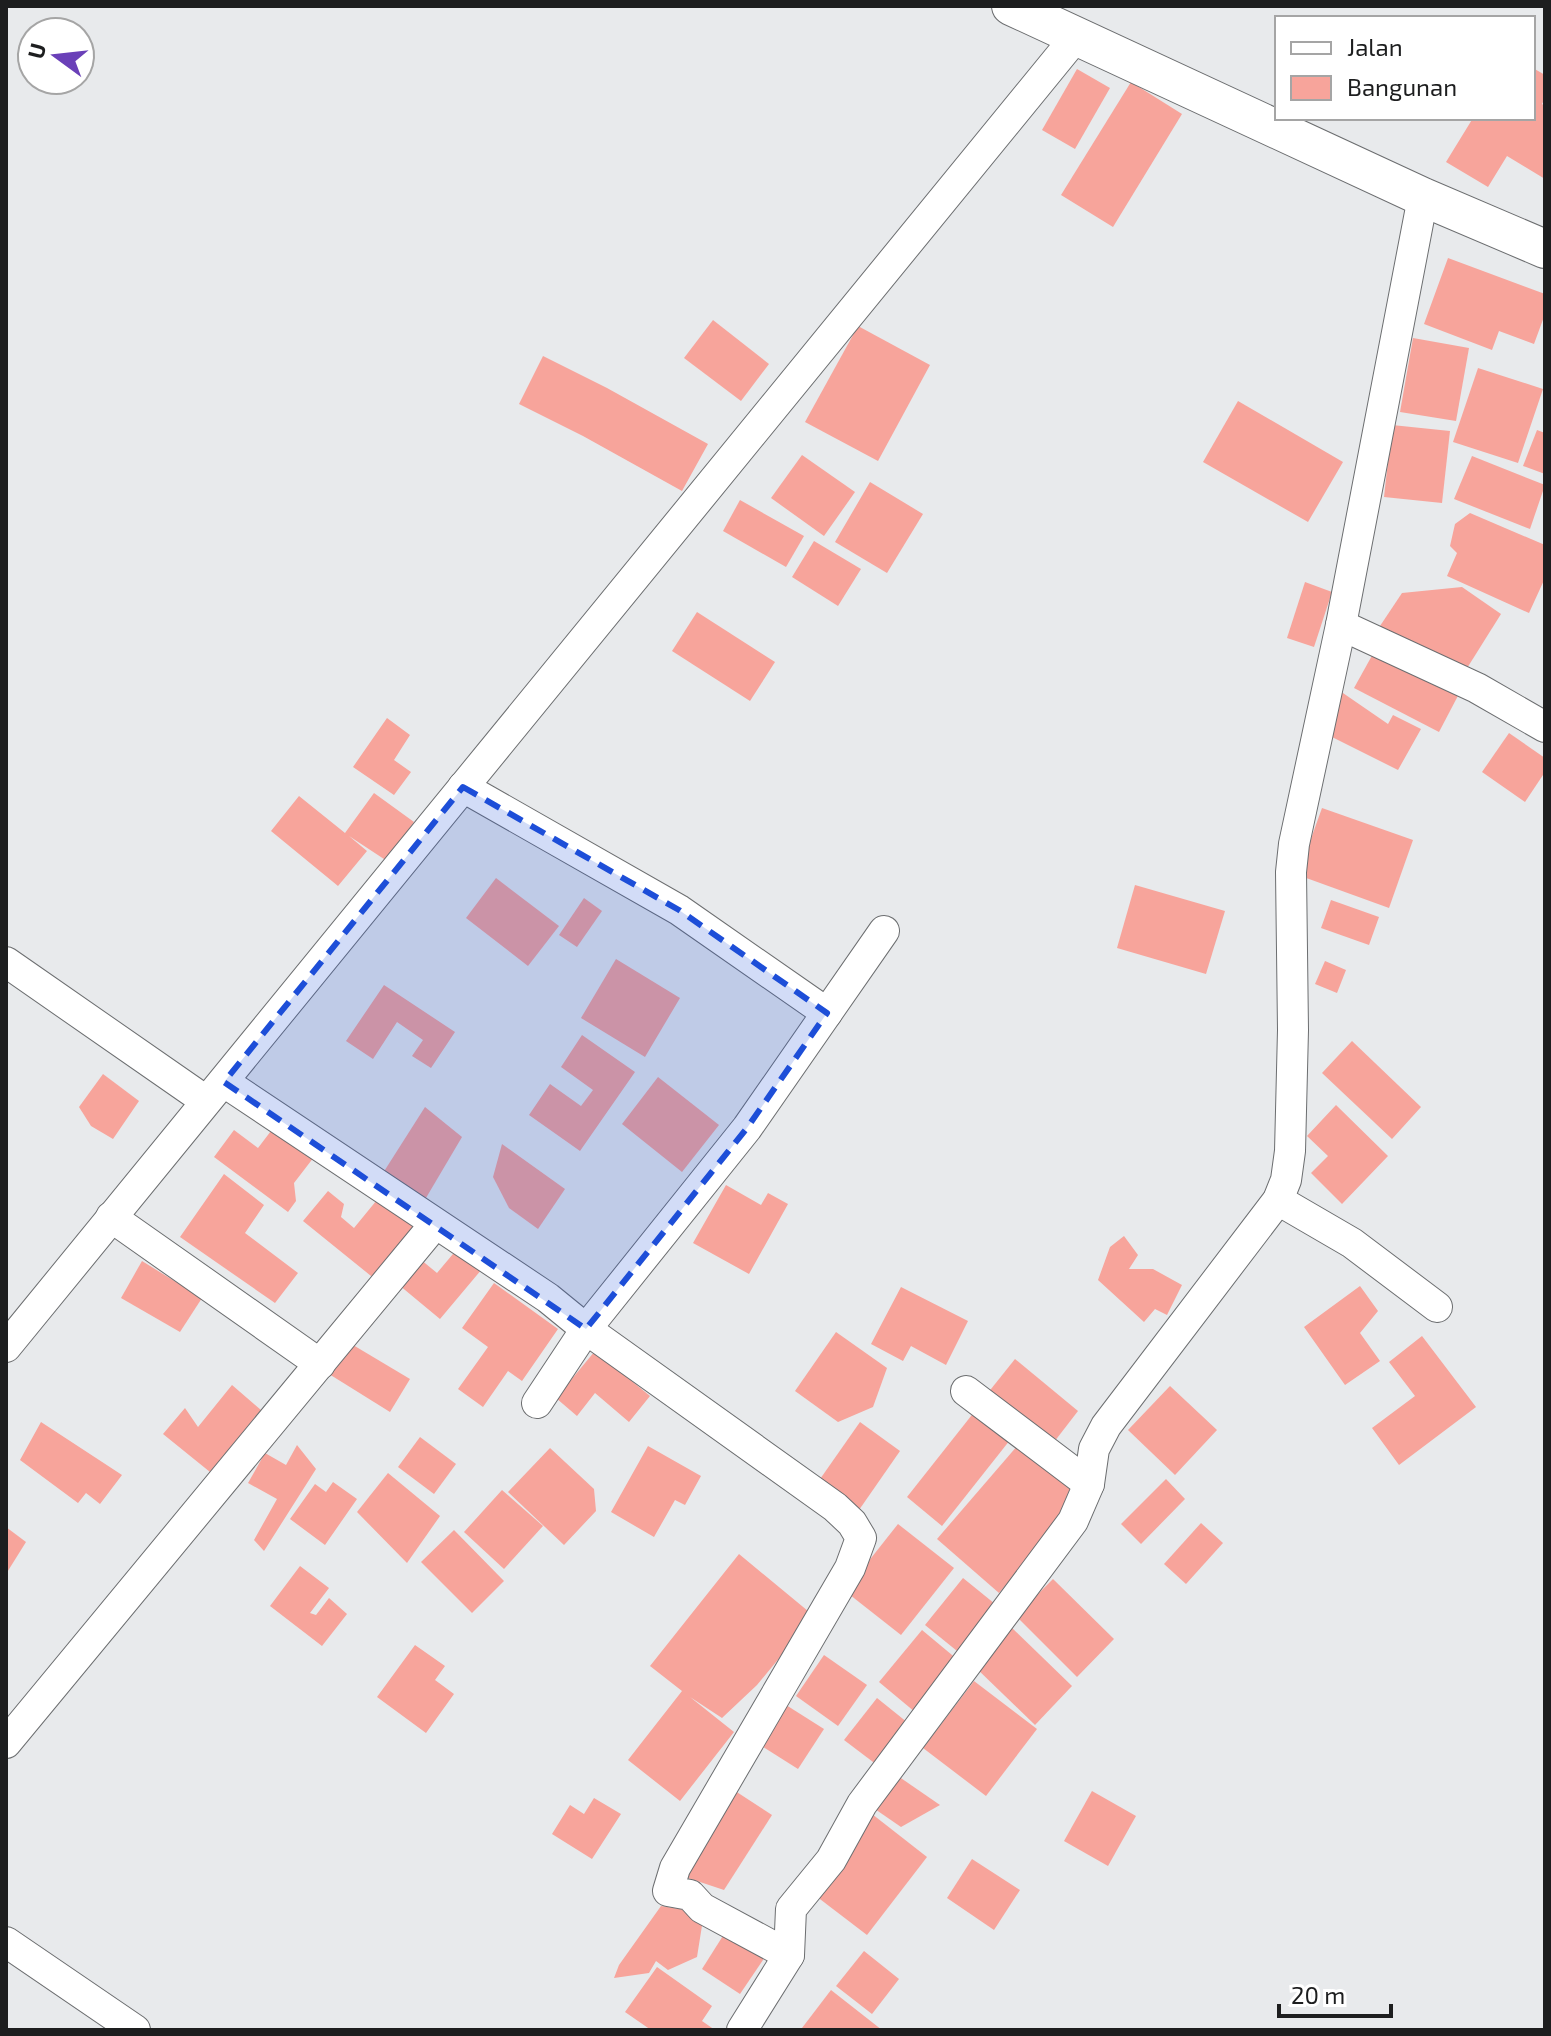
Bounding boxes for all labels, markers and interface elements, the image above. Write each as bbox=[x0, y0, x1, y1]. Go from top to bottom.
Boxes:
north arrow bbox=[16, 16, 96, 96]
legend bbox=[1275, 16, 1535, 120]
text: Jalan bbox=[1347, 32, 1403, 61]
text: U bbox=[21, 40, 50, 61]
text: Bangunan bbox=[1347, 72, 1457, 101]
scale bar bbox=[1279, 1968, 1391, 2018]
text: 20 m bbox=[1291, 1980, 1345, 2009]

